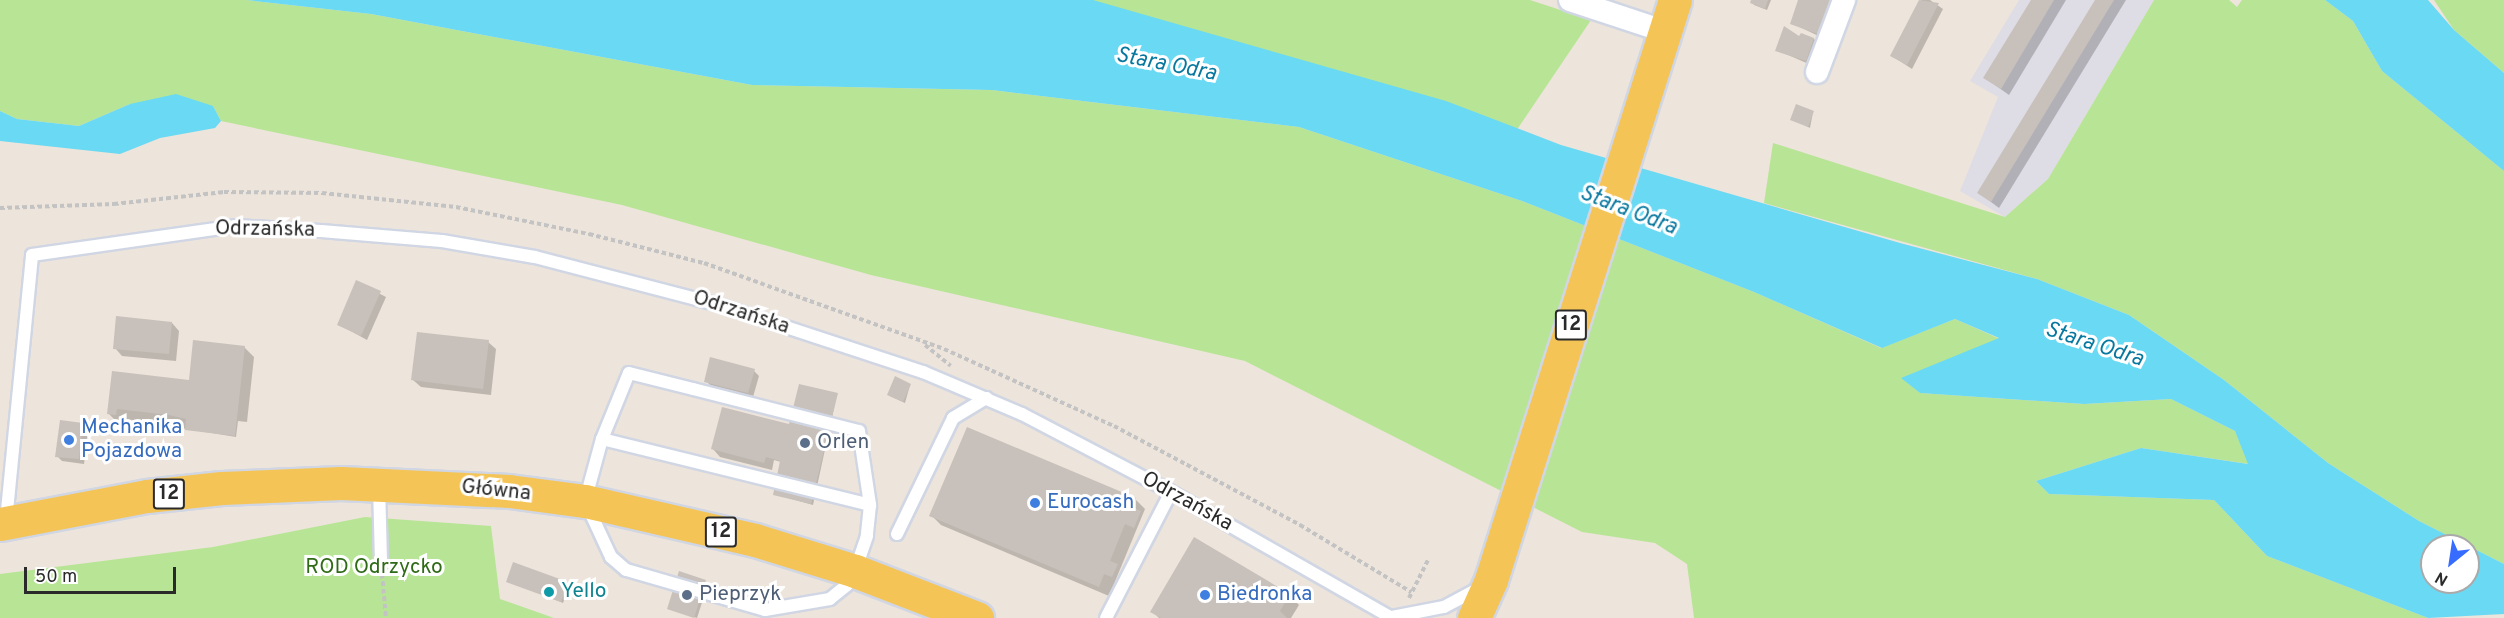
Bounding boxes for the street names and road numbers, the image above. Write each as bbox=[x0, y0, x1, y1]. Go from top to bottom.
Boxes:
street label: Odrzańska bbox=[215, 217, 315, 243]
street label: Odrzańska bbox=[689, 286, 793, 340]
road number: 12 bbox=[1554, 308, 1588, 342]
street label: Odrzańska bbox=[1137, 467, 1237, 537]
street label: Główna bbox=[460, 475, 532, 507]
road number: 12 bbox=[152, 477, 186, 511]
road number: 12 bbox=[704, 515, 738, 549]

